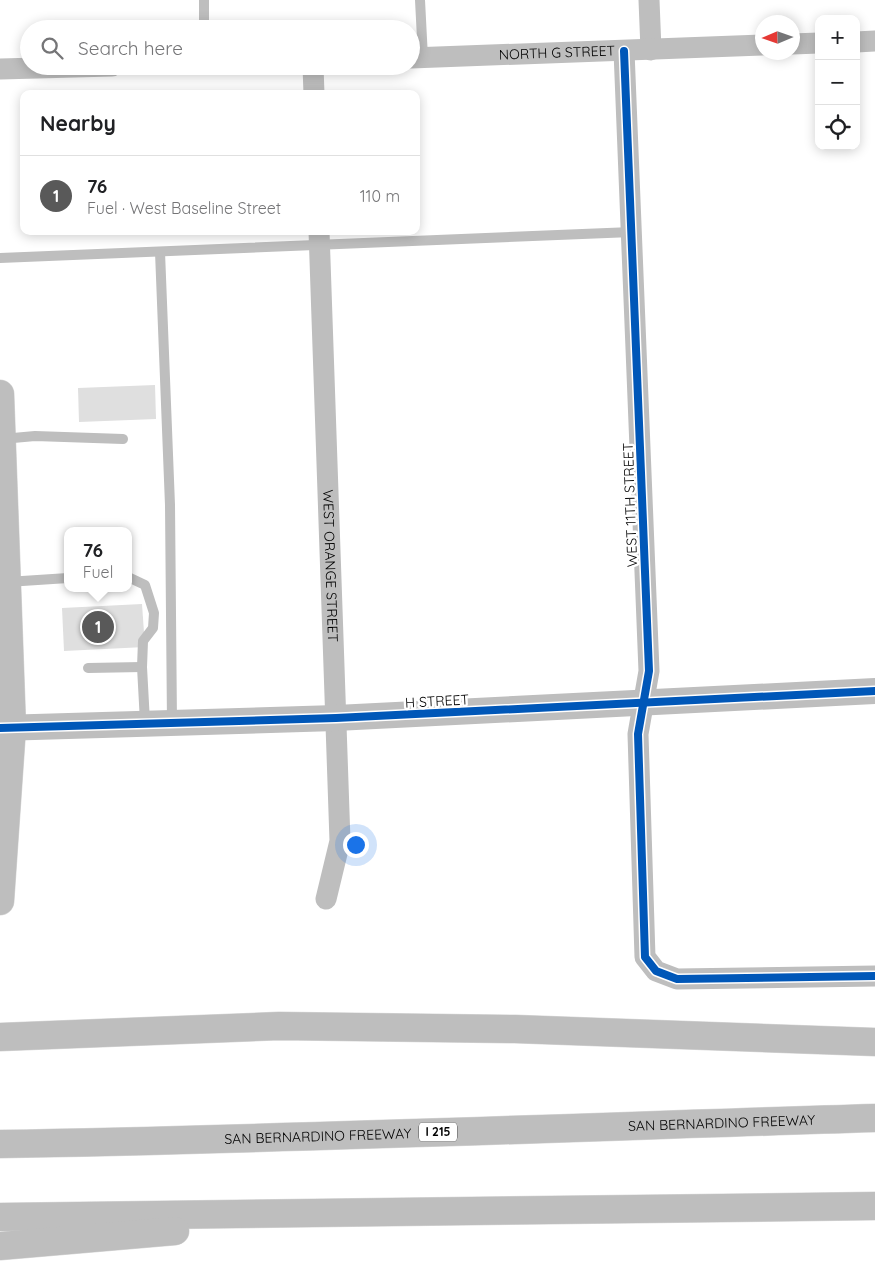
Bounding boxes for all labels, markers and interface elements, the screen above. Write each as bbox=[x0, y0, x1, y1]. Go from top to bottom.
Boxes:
north arrow bbox=[755, 15, 800, 60]
map controls bbox=[815, 15, 860, 150]
button: + bbox=[815, 15, 860, 60]
search box bbox=[20, 20, 420, 75]
icon: search bbox=[38, 34, 66, 62]
text: Search here bbox=[78, 36, 183, 60]
street label: NORTH G STREET bbox=[499, 41, 615, 64]
button: − bbox=[815, 60, 860, 105]
button: locate bbox=[815, 105, 860, 150]
text: Nearby bbox=[40, 110, 116, 136]
text: 76 bbox=[87, 174, 107, 198]
text: 1 bbox=[53, 186, 59, 206]
text: 110 m bbox=[360, 186, 400, 206]
text: Fuel · West Baseline Street bbox=[87, 198, 281, 218]
street label: WEST 11TH STREET bbox=[619, 443, 641, 567]
street label: WEST ORANGE STREET bbox=[319, 489, 342, 642]
popup bbox=[64, 527, 132, 592]
text: 76 bbox=[83, 538, 103, 562]
text: Fuel bbox=[83, 562, 113, 582]
pin: 1 bbox=[82, 608, 114, 646]
street label: H STREET bbox=[405, 690, 469, 712]
your location bbox=[343, 832, 369, 858]
street label: SAN BERNARDINO FREEWAY bbox=[628, 1111, 816, 1135]
road number: I 215 bbox=[419, 1122, 457, 1142]
street label: SAN BERNARDINO FREEWAY bbox=[224, 1124, 412, 1148]

